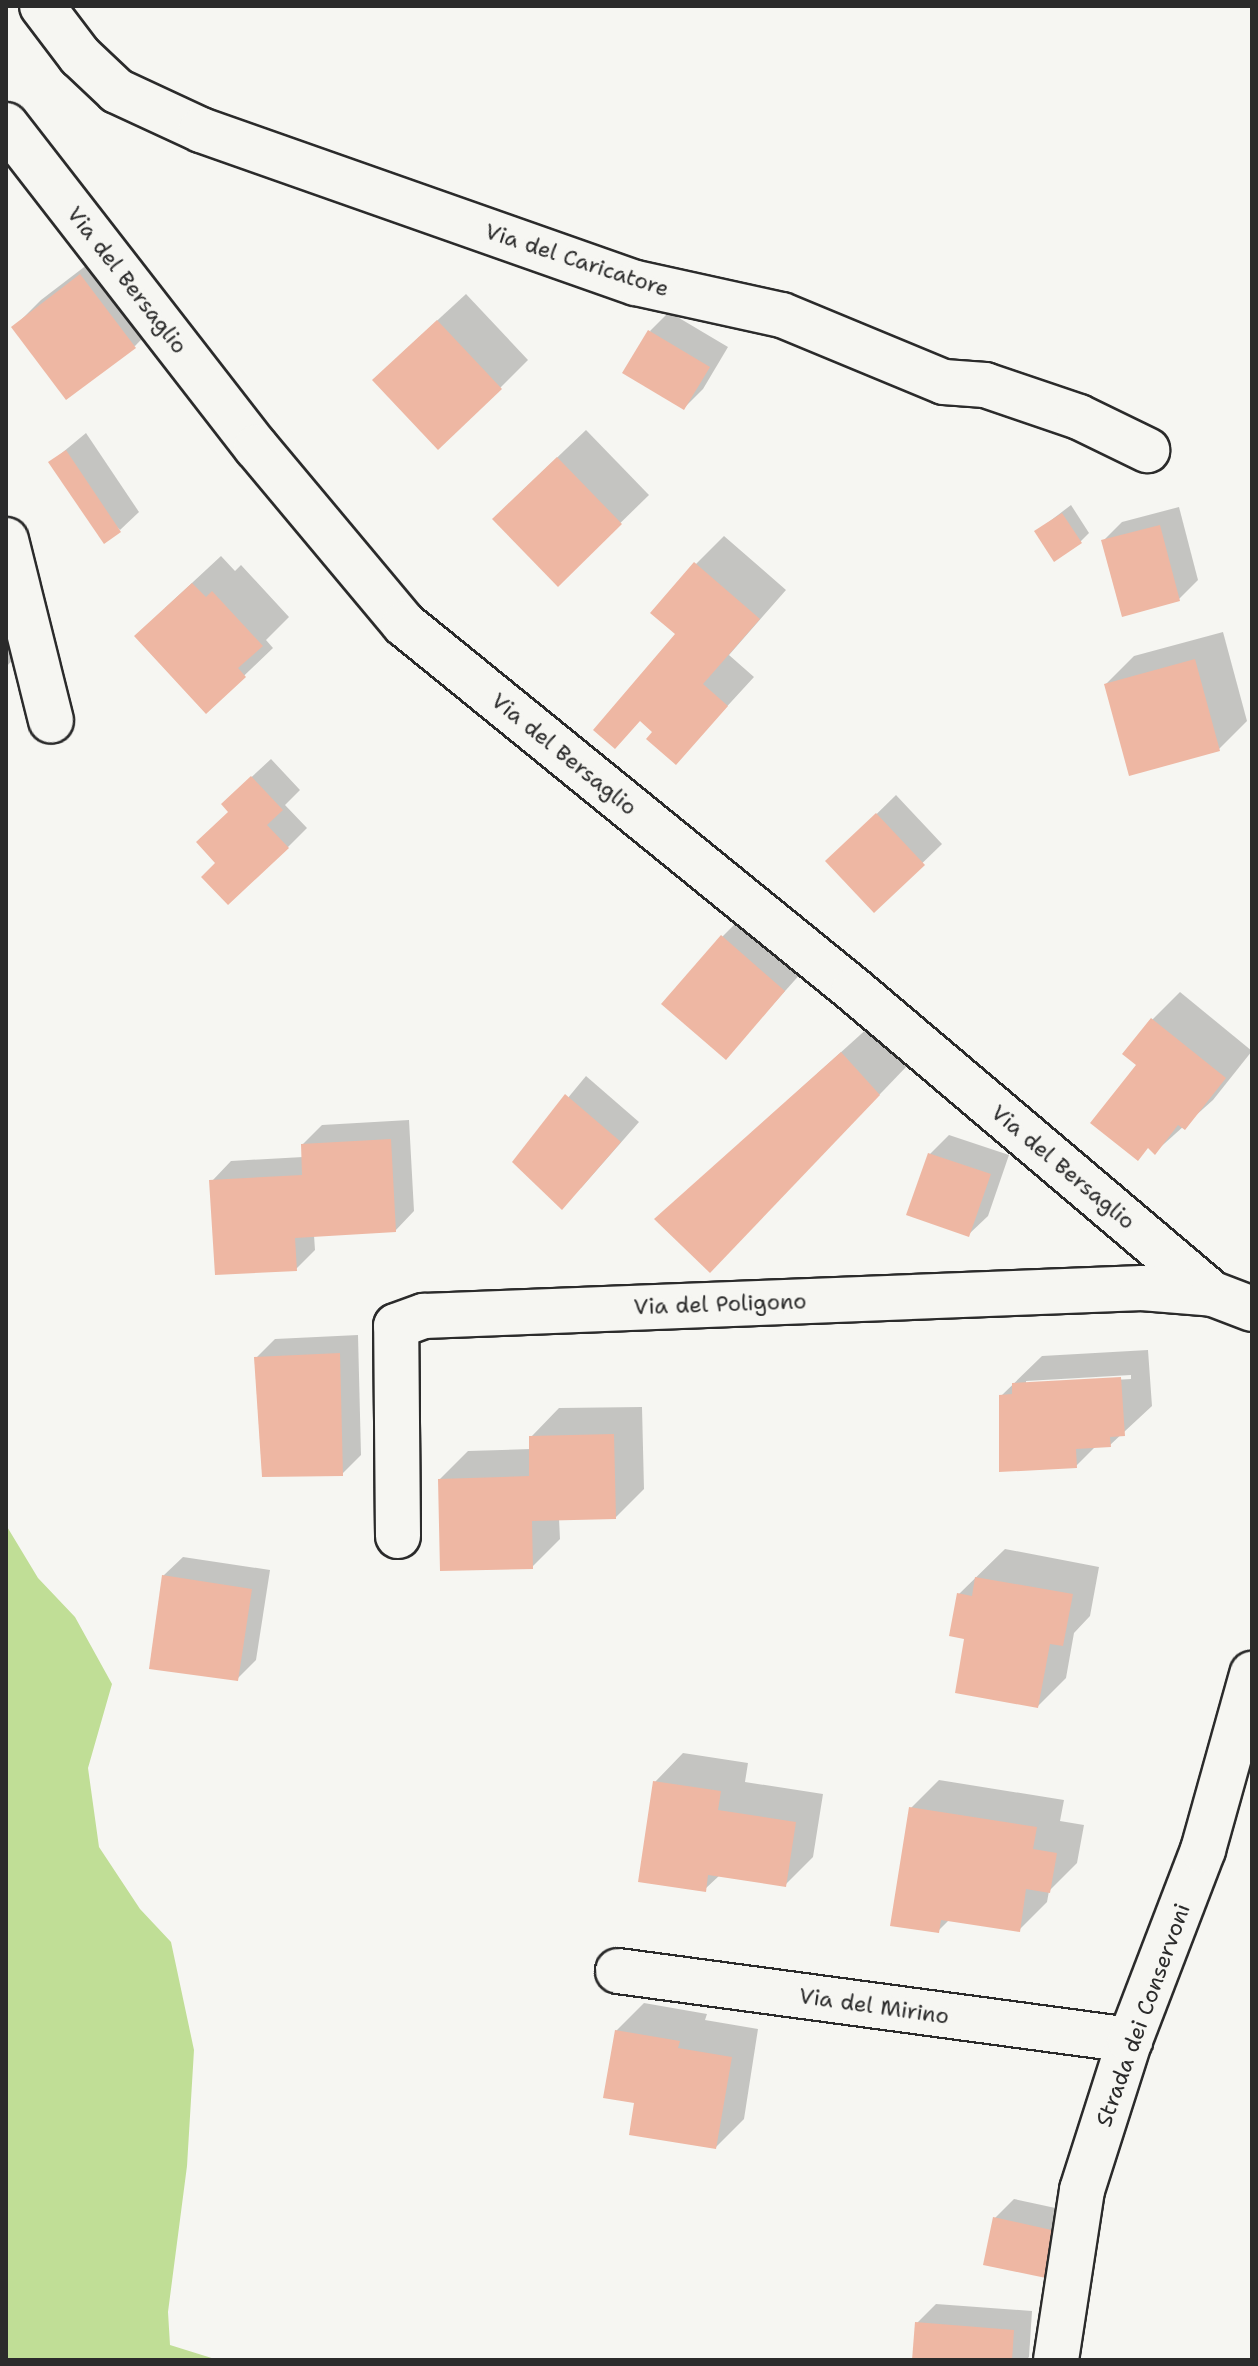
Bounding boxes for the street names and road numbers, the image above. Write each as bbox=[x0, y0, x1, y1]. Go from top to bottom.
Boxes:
street label: Via del Bersaglio bbox=[61, 201, 193, 359]
street label: Via del Caricatore bbox=[482, 218, 672, 302]
street label: Via del Bersaglio bbox=[486, 687, 642, 821]
street label: Via del Bersaglio bbox=[986, 1099, 1140, 1235]
street label: Via del Poligono bbox=[633, 1288, 807, 1320]
street label: Strada dei Conservoni bbox=[1090, 1900, 1196, 2130]
street label: Via del Mirino bbox=[797, 1982, 951, 2030]

